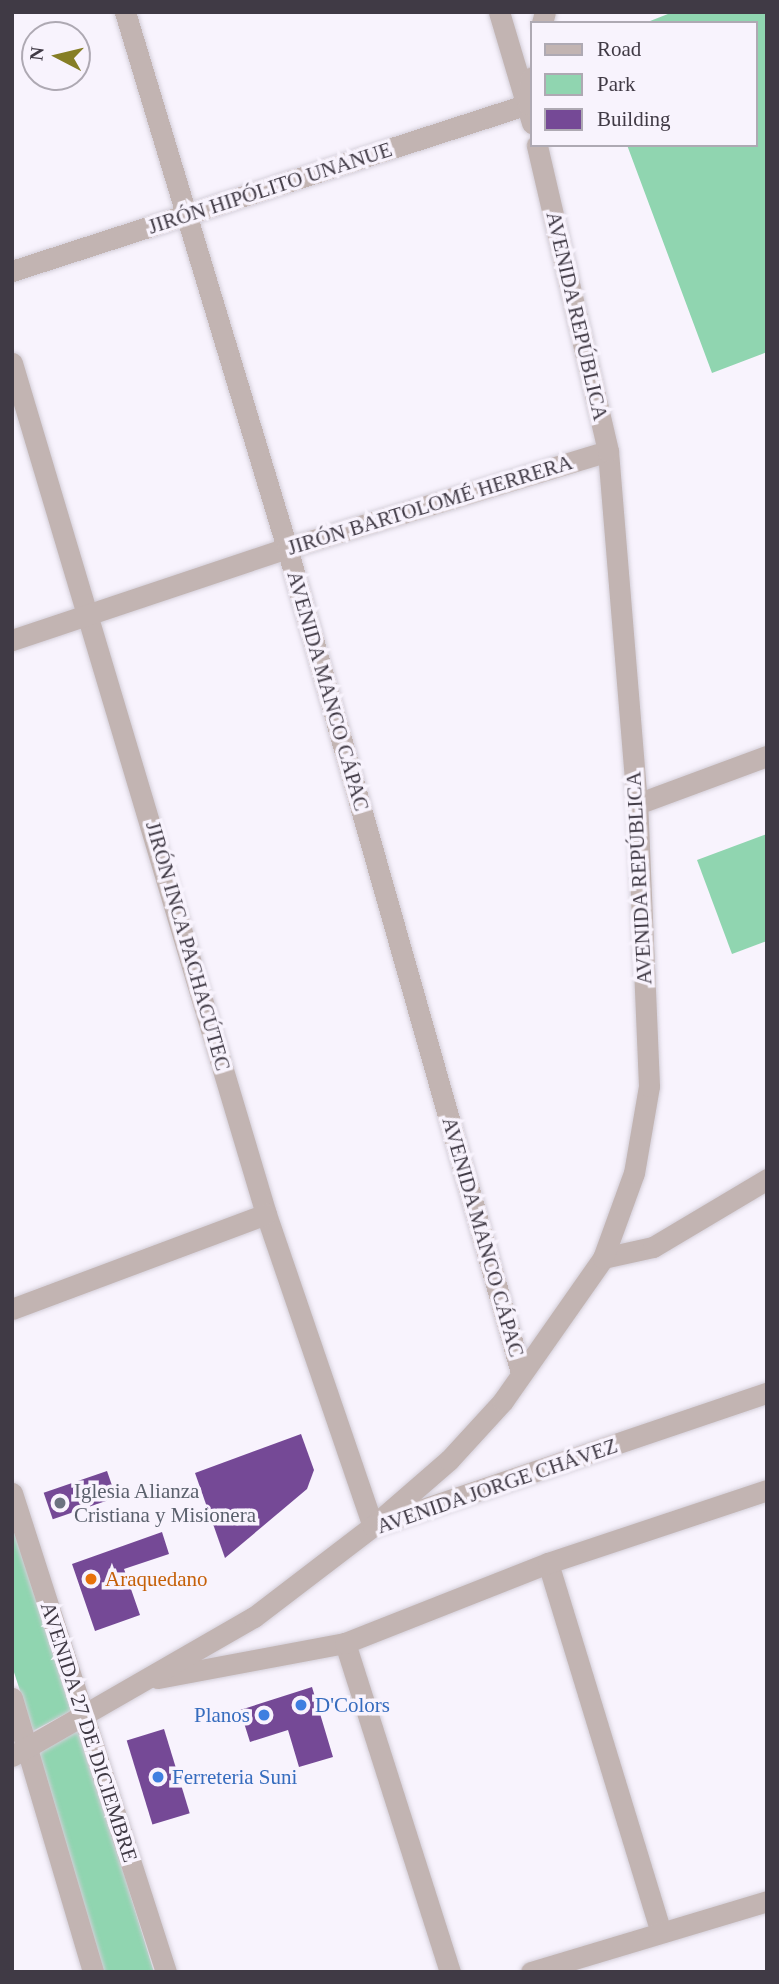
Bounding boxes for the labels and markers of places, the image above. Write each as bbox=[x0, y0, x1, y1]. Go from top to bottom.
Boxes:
place label: Iglesia Alianza Cristiana y Misionera bbox=[74, 1478, 256, 1528]
marker: Iglesia Alianza Cristiana y Misionera bbox=[52, 1495, 68, 1511]
place label: Araquedano bbox=[105, 1566, 208, 1592]
marker: Araquedano bbox=[83, 1571, 99, 1587]
place label: D'Colors bbox=[315, 1692, 390, 1718]
marker: D'Colors bbox=[293, 1697, 309, 1713]
place label: Planos bbox=[194, 1702, 250, 1728]
marker: Planos bbox=[256, 1707, 272, 1723]
place label: Ferreteria Suni bbox=[172, 1764, 297, 1790]
marker: Ferreteria Suni bbox=[150, 1769, 166, 1785]

